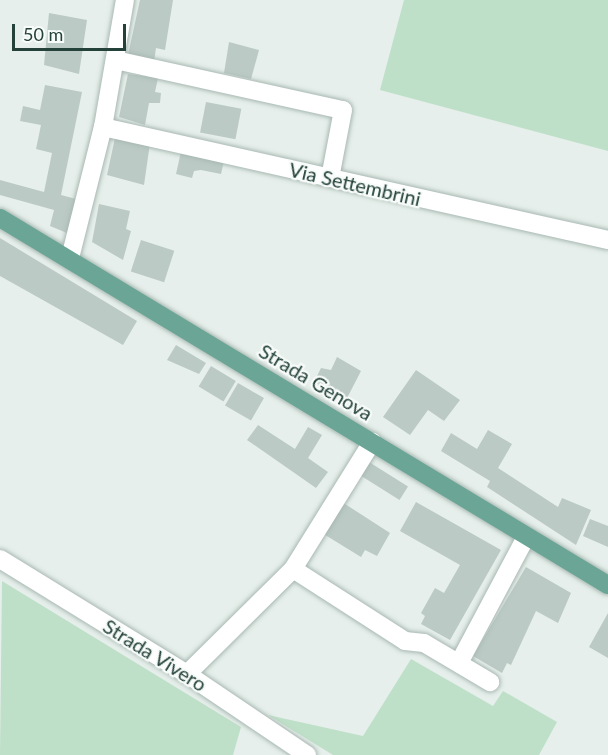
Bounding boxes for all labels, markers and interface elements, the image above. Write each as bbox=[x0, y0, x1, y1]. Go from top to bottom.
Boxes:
scale bar bbox=[15, 12, 129, 50]
text: 50 m bbox=[23, 23, 63, 45]
street label: Via Settembrini bbox=[287, 157, 423, 211]
street label: Strada Genova bbox=[255, 339, 377, 425]
street label: Strada Vivero bbox=[99, 614, 211, 696]

